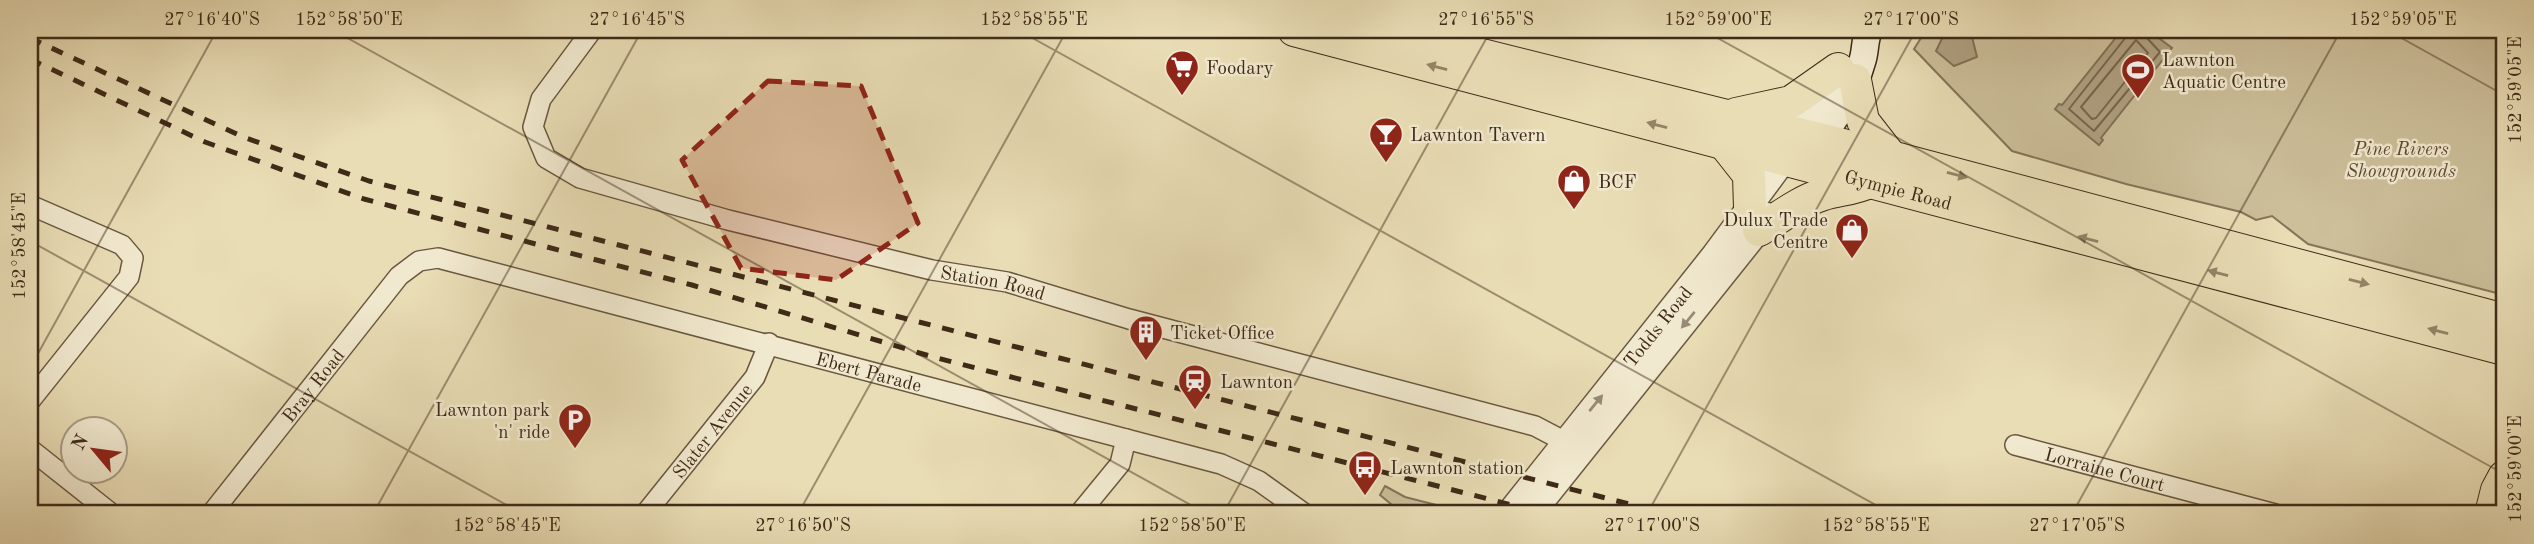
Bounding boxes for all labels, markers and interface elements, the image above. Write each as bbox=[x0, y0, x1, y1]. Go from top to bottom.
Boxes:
text: 27°16'40"S bbox=[164, 11, 260, 29]
text: 152°58'50"E bbox=[295, 11, 403, 29]
text: 27°16'45"S bbox=[589, 11, 685, 29]
text: 152°58'55"E bbox=[980, 11, 1088, 29]
text: 27°16'55"S bbox=[1438, 11, 1534, 29]
text: 152°59'00"E bbox=[1664, 11, 1772, 29]
text: 27°17'00"S bbox=[1863, 11, 1959, 29]
text: 152°59'05"E bbox=[2349, 11, 2457, 29]
text: 152°59'05"E bbox=[2507, 36, 2525, 144]
supermarket icon: Foodary bbox=[1163, 48, 1201, 97]
sports icon: Lawnton Aquatic Centre bbox=[2119, 51, 2157, 100]
place label: Lawnton Aquatic Centre bbox=[2162, 52, 2286, 93]
place label: Foodary bbox=[1206, 60, 1274, 79]
one-way arrow bbox=[1426, 61, 1448, 72]
bar icon: Lawnton Tavern bbox=[1367, 115, 1405, 164]
one-way arrow bbox=[1646, 119, 1668, 130]
place label: Lawnton Tavern bbox=[1410, 127, 1546, 146]
park label: Pine Rivers Showgrounds bbox=[2346, 141, 2456, 182]
shop icon: BCF bbox=[1555, 162, 1593, 211]
street label: Gympie Road bbox=[1842, 169, 1954, 215]
one-way arrow bbox=[1947, 170, 1968, 180]
place label: BCF bbox=[1598, 174, 1637, 193]
text: 152°58'45"E bbox=[11, 192, 29, 300]
shop icon: Dulux Trade Centre bbox=[1833, 211, 1871, 260]
place label: Dulux Trade Centre bbox=[1723, 212, 1828, 253]
one-way arrow bbox=[2077, 233, 2099, 244]
street label: Station Road bbox=[939, 264, 1047, 305]
one-way arrow bbox=[2207, 267, 2229, 278]
one-way arrow bbox=[2348, 277, 2370, 288]
street label: Todds Road bbox=[1622, 284, 1697, 372]
one-way arrow bbox=[1680, 311, 1695, 329]
building icon: Ticket Office bbox=[1127, 313, 1165, 362]
place label: Ticket Office bbox=[1170, 325, 1274, 344]
one-way arrow bbox=[2427, 325, 2449, 336]
street label: Bray Road bbox=[280, 346, 349, 427]
street label: Ebert Parade bbox=[813, 351, 923, 397]
station icon: Lawnton bbox=[1176, 362, 1214, 411]
place label: Lawnton bbox=[1220, 374, 1293, 393]
street label: Slater Avenue bbox=[670, 381, 757, 483]
one-way arrow bbox=[1588, 395, 1603, 412]
parking icon: Lawnton park 'n' ride bbox=[556, 401, 594, 450]
place label: Lawnton park 'n' ride bbox=[435, 402, 550, 443]
north arrow bbox=[60, 414, 130, 484]
text: 152°59'00"E bbox=[2507, 415, 2525, 523]
text: N bbox=[69, 432, 93, 454]
street label: Lorraine Court bbox=[2042, 446, 2166, 496]
bus stop icon: Lawnton station bbox=[1346, 448, 1384, 497]
place label: Lawnton station bbox=[1390, 460, 1524, 479]
text: 152°58'45"E bbox=[453, 517, 561, 535]
text: 27°16'50"S bbox=[755, 517, 851, 535]
text: 152°58'50"E bbox=[1138, 517, 1246, 535]
text: 27°17'00"S bbox=[1604, 517, 1700, 535]
text: 152°58'55"E bbox=[1822, 517, 1930, 535]
text: 27°17'05"S bbox=[2029, 517, 2125, 535]

